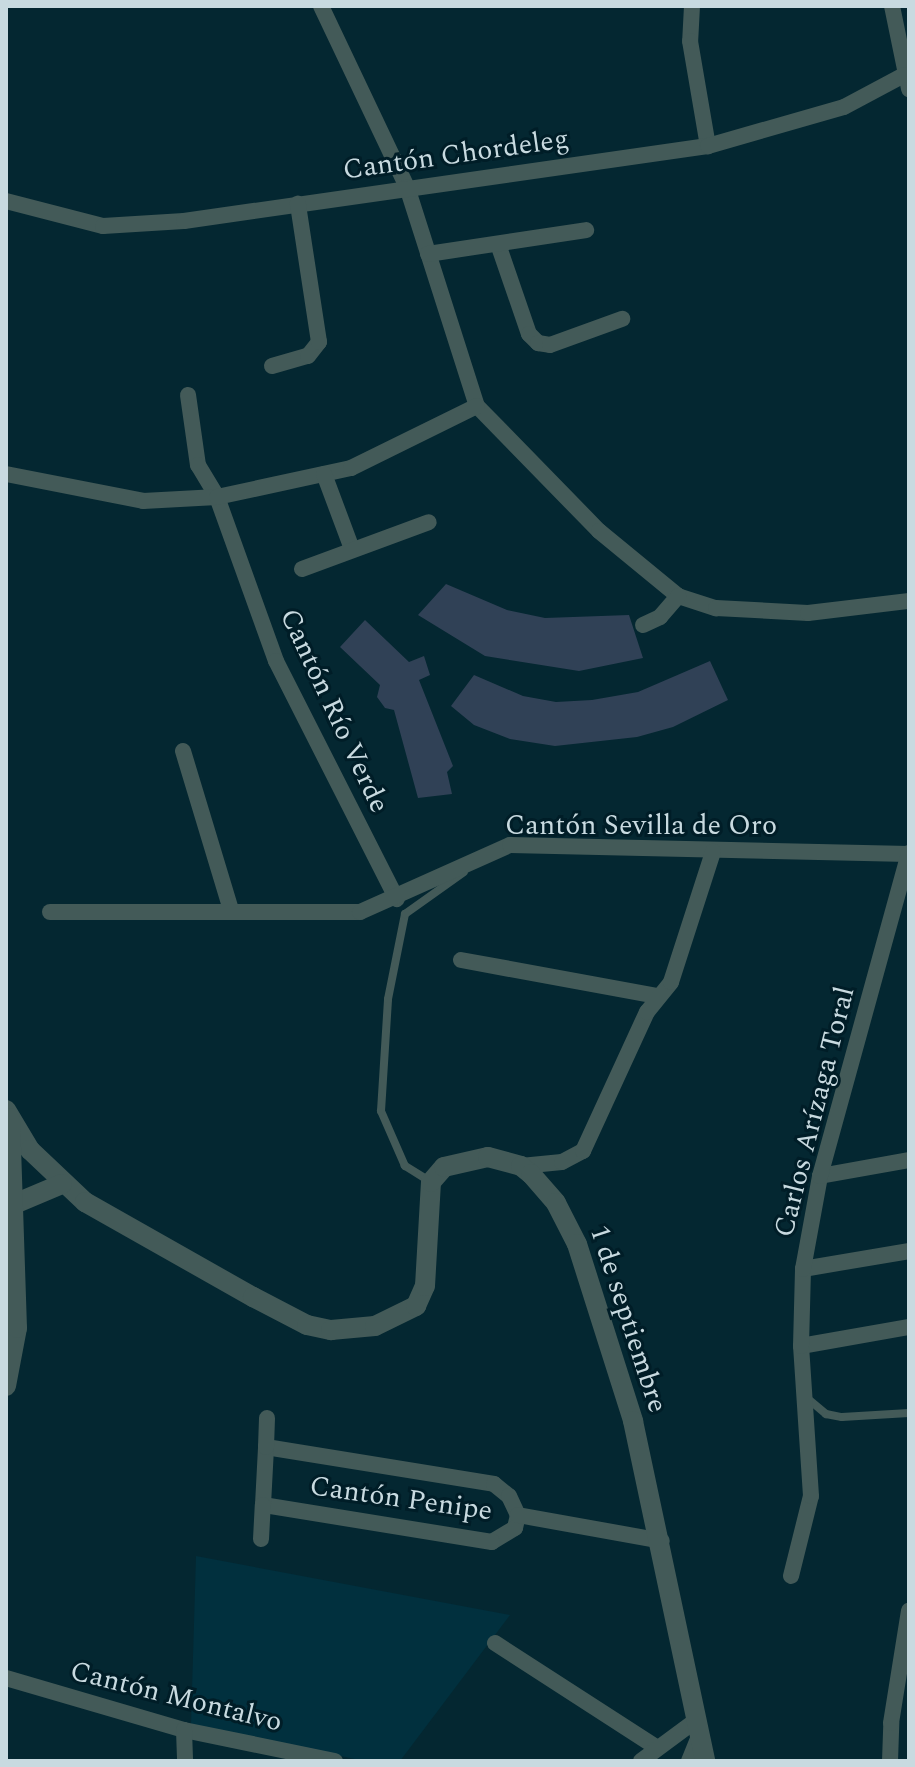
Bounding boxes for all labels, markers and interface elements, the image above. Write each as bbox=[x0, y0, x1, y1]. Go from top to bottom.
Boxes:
street label: Cantón Chordeleg bbox=[341, 123, 571, 187]
street label: Cantón Río Verde bbox=[272, 604, 396, 818]
street label: Cantón Sevilla de Oro bbox=[505, 809, 777, 843]
street label: Carlos Arízaga Toral bbox=[768, 983, 862, 1241]
street label: 1 de septiembre bbox=[582, 1221, 674, 1417]
street label: Cantón Penipe bbox=[308, 1470, 494, 1528]
street label: Cantón Montalvo bbox=[67, 1654, 285, 1740]

